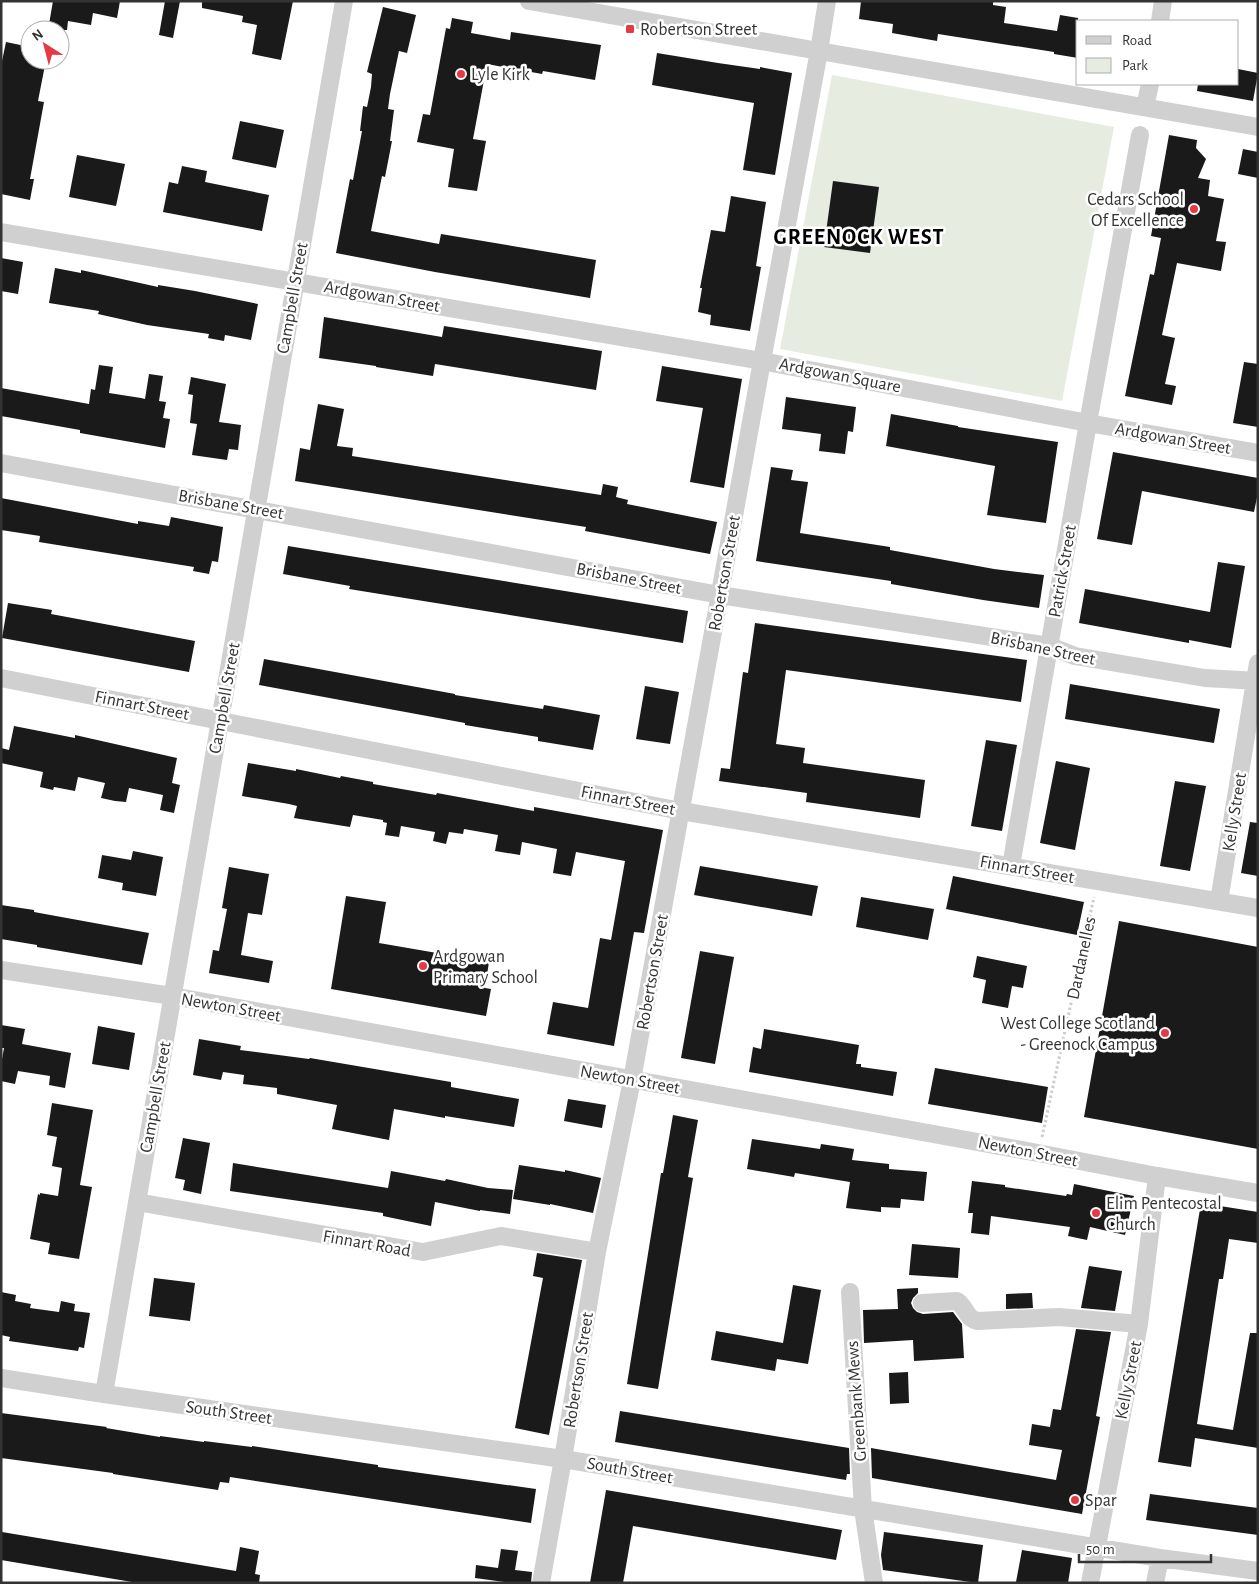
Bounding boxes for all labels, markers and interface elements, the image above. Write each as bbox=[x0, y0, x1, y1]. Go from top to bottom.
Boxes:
north arrow bbox=[20, 20, 70, 70]
legend bbox=[1076, 20, 1239, 85]
place label: Robertson Street bbox=[640, 21, 757, 39]
marker: Robertson Street bbox=[624, 23, 636, 35]
text: N bbox=[30, 27, 46, 44]
text: Road bbox=[1122, 33, 1152, 48]
text: Park bbox=[1122, 58, 1148, 73]
place label: Lyle Kirk bbox=[471, 66, 530, 84]
marker: Lyle Kirk bbox=[455, 68, 467, 80]
place label: Cedars School Of Excellence bbox=[1087, 191, 1184, 230]
marker: Cedars School Of Excellence bbox=[1188, 203, 1200, 215]
district label: GREENOCK WEST bbox=[773, 226, 945, 248]
street label: Campbell Street bbox=[274, 241, 312, 355]
street label: Ardgowan Street bbox=[322, 278, 441, 316]
street label: Ardgowan Square bbox=[777, 355, 902, 397]
street label: Ardgowan Street bbox=[1113, 420, 1232, 458]
street label: Brisbane Street bbox=[177, 487, 285, 523]
street label: Robertson Street bbox=[706, 514, 744, 632]
street label: Patrick Street bbox=[1046, 523, 1080, 619]
street label: Brisbane Street bbox=[575, 560, 683, 598]
street label: Brisbane Street bbox=[989, 629, 1097, 669]
street label: Campbell Street bbox=[206, 641, 244, 755]
street label: Finnart Street bbox=[93, 688, 191, 724]
street label: Kelly Street bbox=[1220, 771, 1250, 853]
street label: Finnart Street bbox=[579, 783, 677, 819]
street label: Finnart Street bbox=[978, 853, 1076, 887]
street label: Robertson Street bbox=[634, 913, 672, 1031]
street label: Dardanelles bbox=[1064, 915, 1100, 1001]
place label: Ardgowan Primary School bbox=[433, 948, 538, 987]
marker: Ardgowan Primary School bbox=[417, 960, 429, 972]
street label: Newton Street bbox=[179, 990, 282, 1026]
place label: West College Scotland - Greenock Campus bbox=[1000, 1015, 1155, 1054]
marker: West College Scotland - Greenock Campus bbox=[1159, 1027, 1171, 1039]
street label: Campbell Street bbox=[137, 1040, 175, 1154]
street label: Newton Street bbox=[578, 1062, 681, 1098]
street label: Newton Street bbox=[976, 1133, 1079, 1171]
place label: Elim Pentecostal Church bbox=[1106, 1195, 1222, 1234]
marker: Elim Pentecostal Church bbox=[1090, 1207, 1102, 1219]
street label: Finnart Road bbox=[321, 1227, 412, 1261]
street label: Robertson Street bbox=[561, 1311, 597, 1429]
street label: Kelly Street bbox=[1113, 1339, 1145, 1421]
street label: Greenbank Mews bbox=[844, 1340, 870, 1462]
street label: South Street bbox=[185, 1398, 273, 1428]
street label: South Street bbox=[586, 1455, 674, 1487]
place label: Spar bbox=[1085, 1492, 1117, 1510]
marker: Spar bbox=[1069, 1494, 1081, 1506]
scale bar bbox=[1079, 1532, 1212, 1564]
text: 50 m bbox=[1086, 1542, 1115, 1557]

